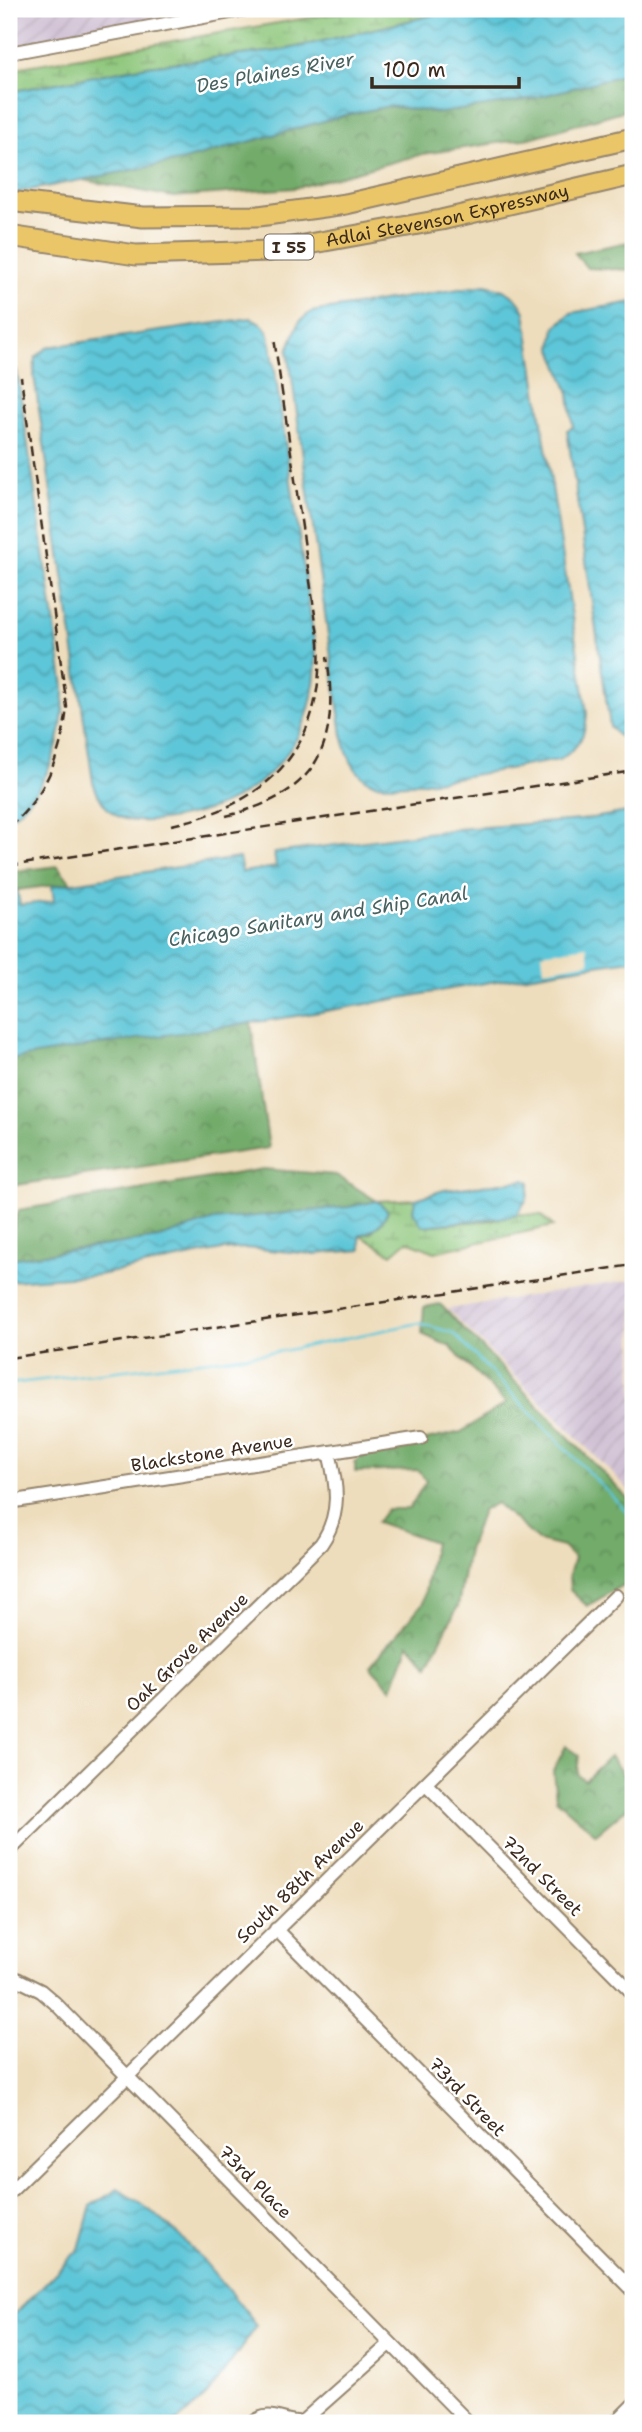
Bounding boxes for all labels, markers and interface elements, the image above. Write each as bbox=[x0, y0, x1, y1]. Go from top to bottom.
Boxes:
water label: Des Plaines River bbox=[194, 46, 357, 99]
scale bar bbox=[372, 46, 520, 90]
text: 100 m bbox=[383, 56, 446, 84]
street label: Adlai Stevenson Expressway bbox=[323, 178, 571, 253]
road number: I 55 bbox=[264, 234, 314, 260]
water label: Chicago Sanitary and Ship Canal bbox=[167, 880, 470, 953]
street label: Blackstone Avenue bbox=[129, 1428, 295, 1478]
street label: Oak Grove Avenue bbox=[121, 1587, 253, 1717]
street label: South 88th Avenue bbox=[231, 1814, 369, 1948]
street label: 72nd Street bbox=[497, 1831, 588, 1922]
street label: 73rd Street bbox=[423, 2052, 511, 2142]
street label: 73rd Place bbox=[213, 2140, 297, 2224]

